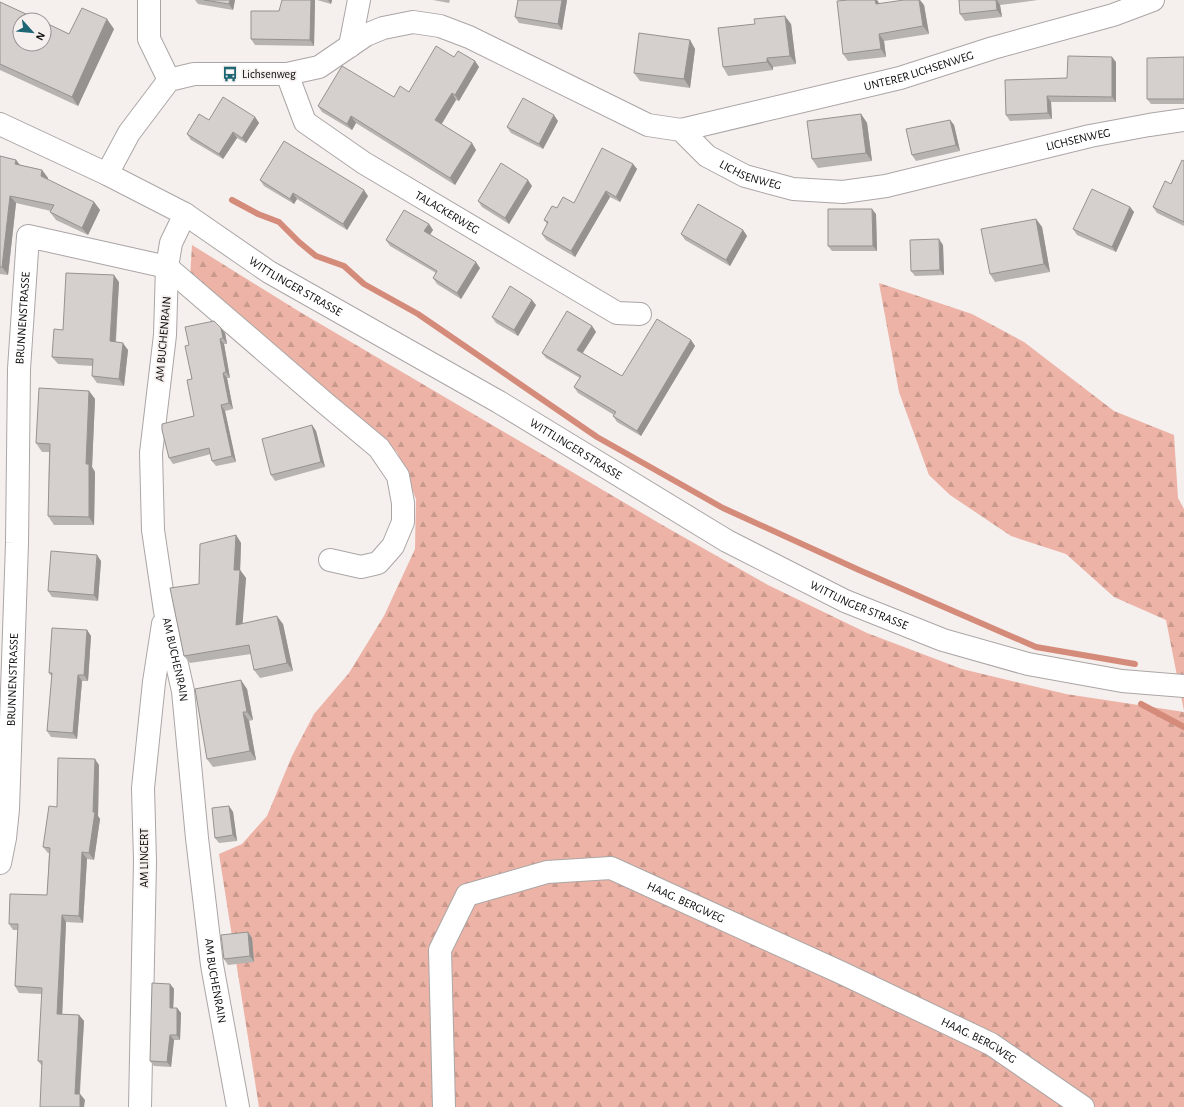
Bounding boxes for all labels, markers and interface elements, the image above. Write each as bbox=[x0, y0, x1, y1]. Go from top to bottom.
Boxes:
north arrow bbox=[12, 12, 52, 52]
text: N bbox=[34, 30, 47, 42]
street label: UNTERER LICHSENWEG bbox=[863, 49, 975, 92]
bus stop icon: Lichsenweg bbox=[221, 65, 239, 83]
place label: Lichsenweg bbox=[242, 68, 296, 80]
street label: LICHSENWEG bbox=[1045, 126, 1111, 153]
street label: LICHSENWEG bbox=[718, 158, 783, 192]
street label: TALACKERWEG bbox=[413, 189, 482, 236]
street label: WITTLINGER STRASSE bbox=[247, 254, 344, 318]
street label: BRUNNENSTRASSE bbox=[13, 271, 32, 365]
street label: AM BUCHENRAIN bbox=[153, 296, 173, 382]
street label: WITTLINGER STRASSE bbox=[528, 416, 624, 482]
street label: WITTLINGER STRASSE bbox=[808, 578, 910, 632]
street label: AM BUCHENRAIN bbox=[161, 616, 190, 702]
street label: BRUNNENSTRASSE bbox=[5, 633, 20, 726]
street label: AM LINGERT bbox=[138, 828, 150, 888]
street label: HAAG. BERGWEG bbox=[645, 879, 726, 925]
street label: AM BUCHENRAIN bbox=[203, 938, 229, 1024]
street label: HAAG. BERGWEG bbox=[940, 1015, 1018, 1065]

